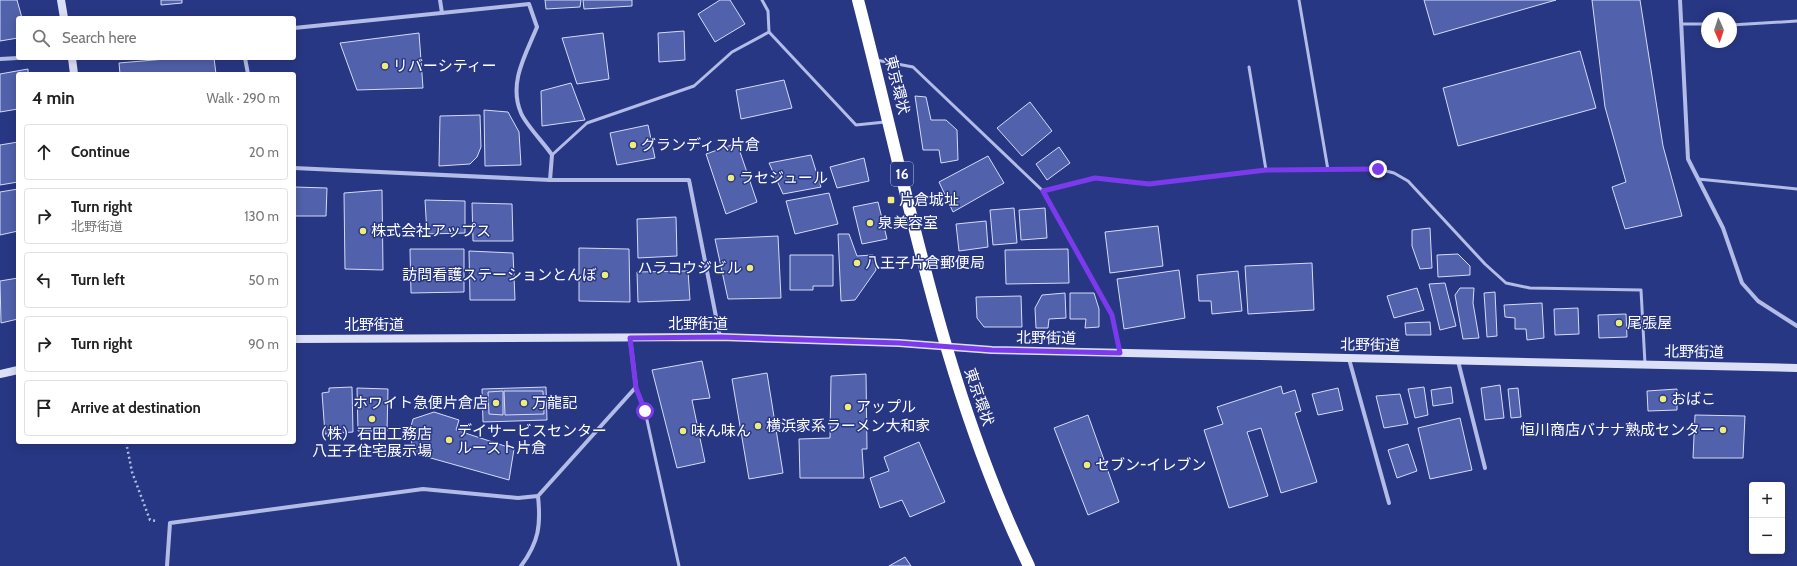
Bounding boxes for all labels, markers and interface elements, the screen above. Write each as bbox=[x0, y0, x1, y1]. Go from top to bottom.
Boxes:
north arrow bbox=[1701, 12, 1737, 48]
search box bbox=[16, 16, 296, 60]
icon: search bbox=[30, 27, 52, 49]
text: Search here bbox=[62, 29, 137, 47]
street label: 東京環状 bbox=[881, 54, 913, 116]
place label: リバーシティー bbox=[393, 57, 497, 75]
marker: リバーシティー bbox=[380, 61, 390, 71]
text: 4 min bbox=[32, 88, 75, 108]
text: Walk · 290 m bbox=[207, 90, 280, 106]
place label: グランディス片倉 bbox=[641, 136, 760, 154]
marker: グランディス片倉 bbox=[628, 140, 638, 150]
icon: ahead bbox=[33, 141, 55, 163]
text: Continue bbox=[71, 143, 130, 161]
text: 20 m bbox=[249, 144, 279, 160]
route end bbox=[1369, 160, 1387, 178]
road number: 16 bbox=[891, 162, 913, 186]
place label: ラセジュール bbox=[739, 169, 828, 187]
marker: ラセジュール bbox=[726, 173, 736, 183]
place label: 片倉城址 bbox=[899, 191, 959, 209]
marker: 片倉城址 bbox=[886, 195, 896, 205]
text: Turn right bbox=[71, 198, 132, 216]
icon: right bbox=[33, 205, 55, 227]
text: 130 m bbox=[244, 208, 279, 224]
place label: 泉美容室 bbox=[878, 214, 938, 232]
text: 北野街道 bbox=[71, 218, 123, 234]
marker: 泉美容室 bbox=[865, 218, 875, 228]
place label: 株式会社アップス bbox=[371, 222, 491, 240]
marker: 株式会社アップス bbox=[358, 226, 368, 236]
place label: 八王子片倉郵便局 bbox=[865, 254, 985, 272]
marker: 八王子片倉郵便局 bbox=[852, 258, 862, 268]
place label: ハラコウジビル bbox=[638, 259, 742, 277]
marker: ハラコウジビル bbox=[745, 263, 755, 273]
place label: 訪問看護ステーションとんぼ bbox=[402, 266, 597, 284]
icon: left bbox=[33, 269, 55, 291]
marker: 訪問看護ステーションとんぼ bbox=[600, 270, 610, 280]
text: Turn left bbox=[71, 271, 125, 289]
text: 50 m bbox=[249, 272, 279, 288]
place label: 尾張屋 bbox=[1627, 314, 1672, 332]
street label: 北野街道 bbox=[668, 315, 728, 333]
street label: 北野街道 bbox=[344, 316, 404, 334]
marker: 尾張屋 bbox=[1614, 318, 1624, 328]
street label: 北野街道 bbox=[1016, 328, 1076, 348]
icon: right bbox=[33, 333, 55, 355]
text: Turn right bbox=[71, 335, 132, 353]
street label: 北野街道 bbox=[1340, 335, 1400, 355]
text: 90 m bbox=[248, 336, 279, 352]
street label: 北野街道 bbox=[1664, 342, 1724, 362]
street label: 東京環状 bbox=[961, 366, 997, 428]
place label: おばこ bbox=[1671, 390, 1716, 408]
place label: ホワイト急便片倉店 bbox=[353, 394, 488, 412]
place label: 万龍記 bbox=[532, 394, 577, 412]
marker: おばこ bbox=[1658, 394, 1668, 404]
icon: arrive bbox=[33, 397, 55, 419]
marker: ホワイト急便片倉店 bbox=[491, 398, 501, 408]
marker: 万龍記 bbox=[519, 398, 529, 408]
place label: アップル bbox=[856, 398, 916, 416]
text: Arrive at destination bbox=[71, 399, 201, 417]
route start bbox=[636, 402, 654, 420]
marker: アップル bbox=[843, 402, 853, 412]
marker: （株）石田工務店 八王子住宅展示場 bbox=[367, 414, 377, 424]
place label: 横浜家系ラーメン大和家 bbox=[766, 417, 930, 435]
marker: 横浜家系ラーメン大和家 bbox=[753, 421, 763, 431]
place label: 恒川商店バナナ熟成センター bbox=[1520, 421, 1715, 439]
place label: デイサービスセンター ルースト片倉 bbox=[457, 422, 607, 457]
place label: 味ん味ん bbox=[691, 422, 751, 440]
place label: （株）石田工務店 八王子住宅展示場 bbox=[312, 425, 432, 460]
marker: 恒川商店バナナ熟成センター bbox=[1718, 425, 1728, 435]
marker: 味ん味ん bbox=[678, 426, 688, 436]
marker: デイサービスセンター ルースト片倉 bbox=[444, 435, 454, 445]
place label: セブン-イレブン bbox=[1095, 456, 1206, 474]
marker: セブン-イレブン bbox=[1082, 460, 1092, 470]
map controls bbox=[1749, 482, 1785, 554]
button: + bbox=[1749, 482, 1785, 518]
button: − bbox=[1749, 518, 1785, 554]

